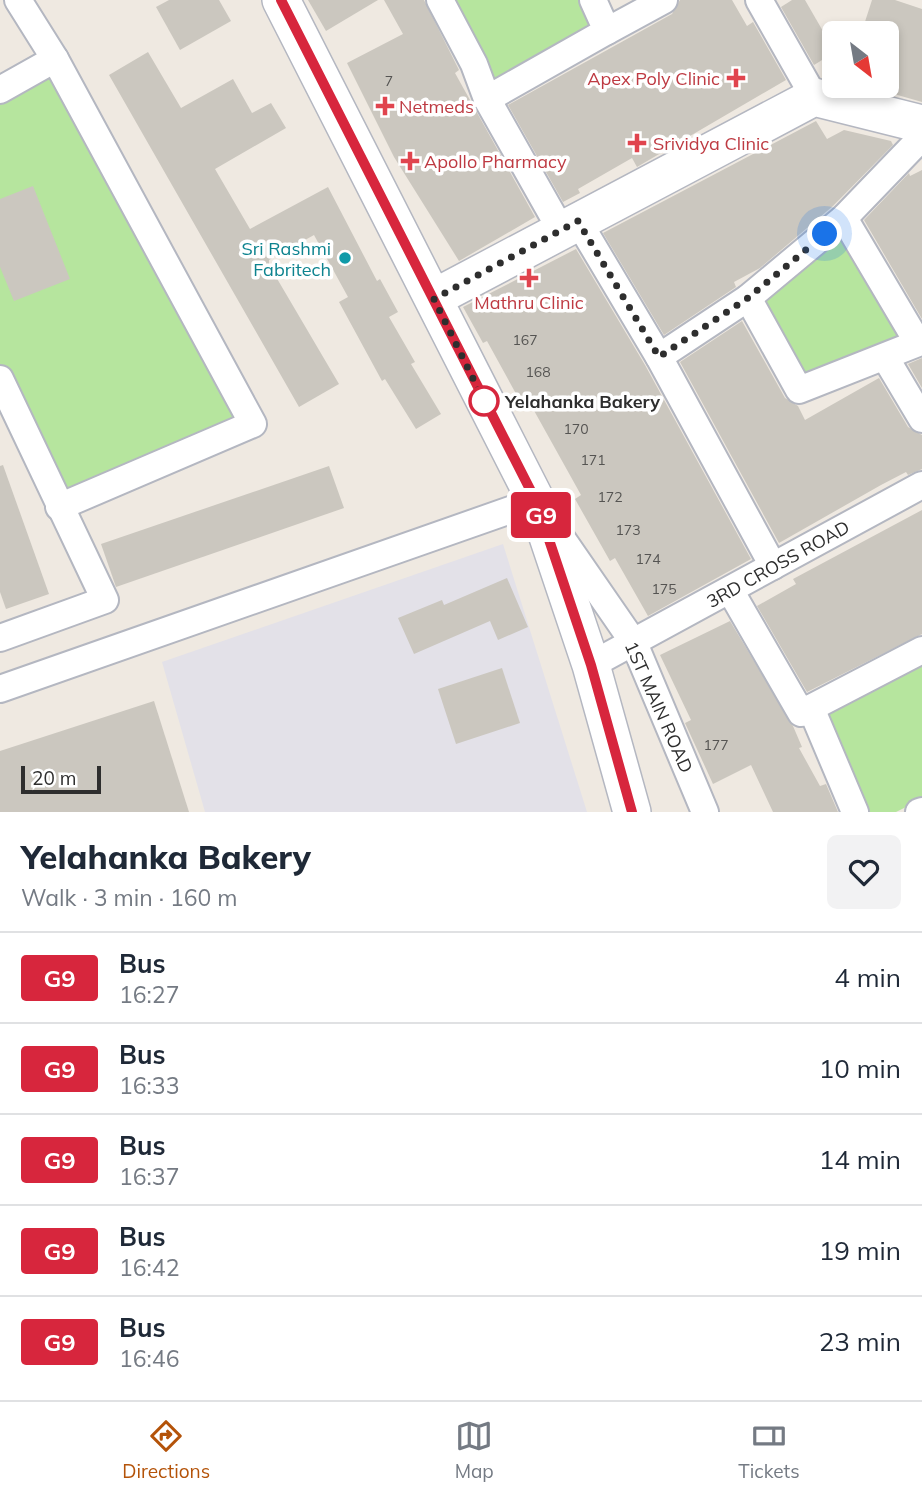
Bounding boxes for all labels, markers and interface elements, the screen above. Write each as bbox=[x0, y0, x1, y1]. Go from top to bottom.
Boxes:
north arrow bbox=[822, 21, 900, 98]
map controls bbox=[822, 21, 899, 98]
place label: Apex Poly Clinic bbox=[587, 67, 720, 90]
marker: Apex Poly Clinic bbox=[726, 68, 746, 88]
house number: 7 bbox=[385, 72, 393, 90]
place label: Netmeds bbox=[399, 95, 474, 118]
marker: Netmeds bbox=[377, 98, 393, 114]
place label: Srividya Clinic bbox=[653, 132, 769, 155]
marker: Srividya Clinic bbox=[627, 133, 647, 153]
place label: Apollo Pharmacy bbox=[424, 150, 567, 173]
marker: Apollo Pharmacy bbox=[402, 153, 418, 169]
your location bbox=[807, 216, 842, 251]
place label: Sri Rashmi Fabritech bbox=[241, 237, 331, 281]
marker: Sri Rashmi Fabritech bbox=[337, 250, 353, 266]
marker: Mathru Clinic bbox=[519, 268, 539, 288]
place label: Mathru Clinic bbox=[474, 291, 584, 314]
house number: 167 bbox=[512, 331, 538, 349]
house number: 168 bbox=[525, 363, 551, 381]
marker: Yelahanka Bakery bbox=[469, 386, 499, 416]
place label: Yelahanka Bakery bbox=[504, 390, 660, 413]
house number: 170 bbox=[563, 420, 589, 438]
house number: 171 bbox=[580, 451, 606, 469]
house number: 172 bbox=[597, 488, 623, 506]
line badge: G9 bbox=[510, 492, 572, 538]
text: G9 bbox=[525, 500, 557, 530]
street label: 3RD CROSS ROAD bbox=[703, 515, 853, 613]
house number: 173 bbox=[615, 521, 641, 539]
house number: 174 bbox=[635, 550, 661, 568]
house number: 175 bbox=[651, 580, 677, 598]
street label: 1ST MAIN ROAD bbox=[620, 638, 698, 776]
house number: 177 bbox=[703, 736, 729, 754]
scale bar bbox=[21, 763, 102, 795]
text: 20 m bbox=[32, 766, 76, 790]
button: heart bbox=[827, 835, 901, 909]
text: Yelahanka Bakery bbox=[21, 836, 311, 877]
text: Walk · 3 min · 160 m bbox=[21, 883, 238, 912]
text: Bus bbox=[119, 947, 165, 980]
text: 4 min bbox=[834, 961, 901, 994]
text: G9 bbox=[43, 963, 76, 993]
text: 16:27 bbox=[119, 980, 179, 1009]
text: Bus bbox=[119, 1038, 165, 1071]
text: 10 min bbox=[819, 1052, 901, 1085]
text: G9 bbox=[43, 1054, 76, 1084]
text: 16:33 bbox=[119, 1071, 179, 1100]
text: Bus bbox=[119, 1129, 165, 1162]
text: 14 min bbox=[819, 1143, 901, 1176]
text: G9 bbox=[43, 1145, 76, 1175]
text: 16:37 bbox=[119, 1162, 179, 1191]
text: Bus bbox=[119, 1220, 165, 1253]
text: 19 min bbox=[819, 1234, 901, 1267]
text: G9 bbox=[43, 1236, 76, 1266]
text: 16:42 bbox=[119, 1253, 179, 1282]
text: Bus bbox=[119, 1311, 165, 1344]
text: 23 min bbox=[819, 1325, 901, 1358]
text: G9 bbox=[43, 1327, 76, 1357]
text: 16:46 bbox=[119, 1344, 179, 1373]
tab: Directions bbox=[122, 1417, 210, 1483]
tab: Map bbox=[455, 1417, 494, 1483]
tab: Tickets bbox=[738, 1417, 800, 1483]

